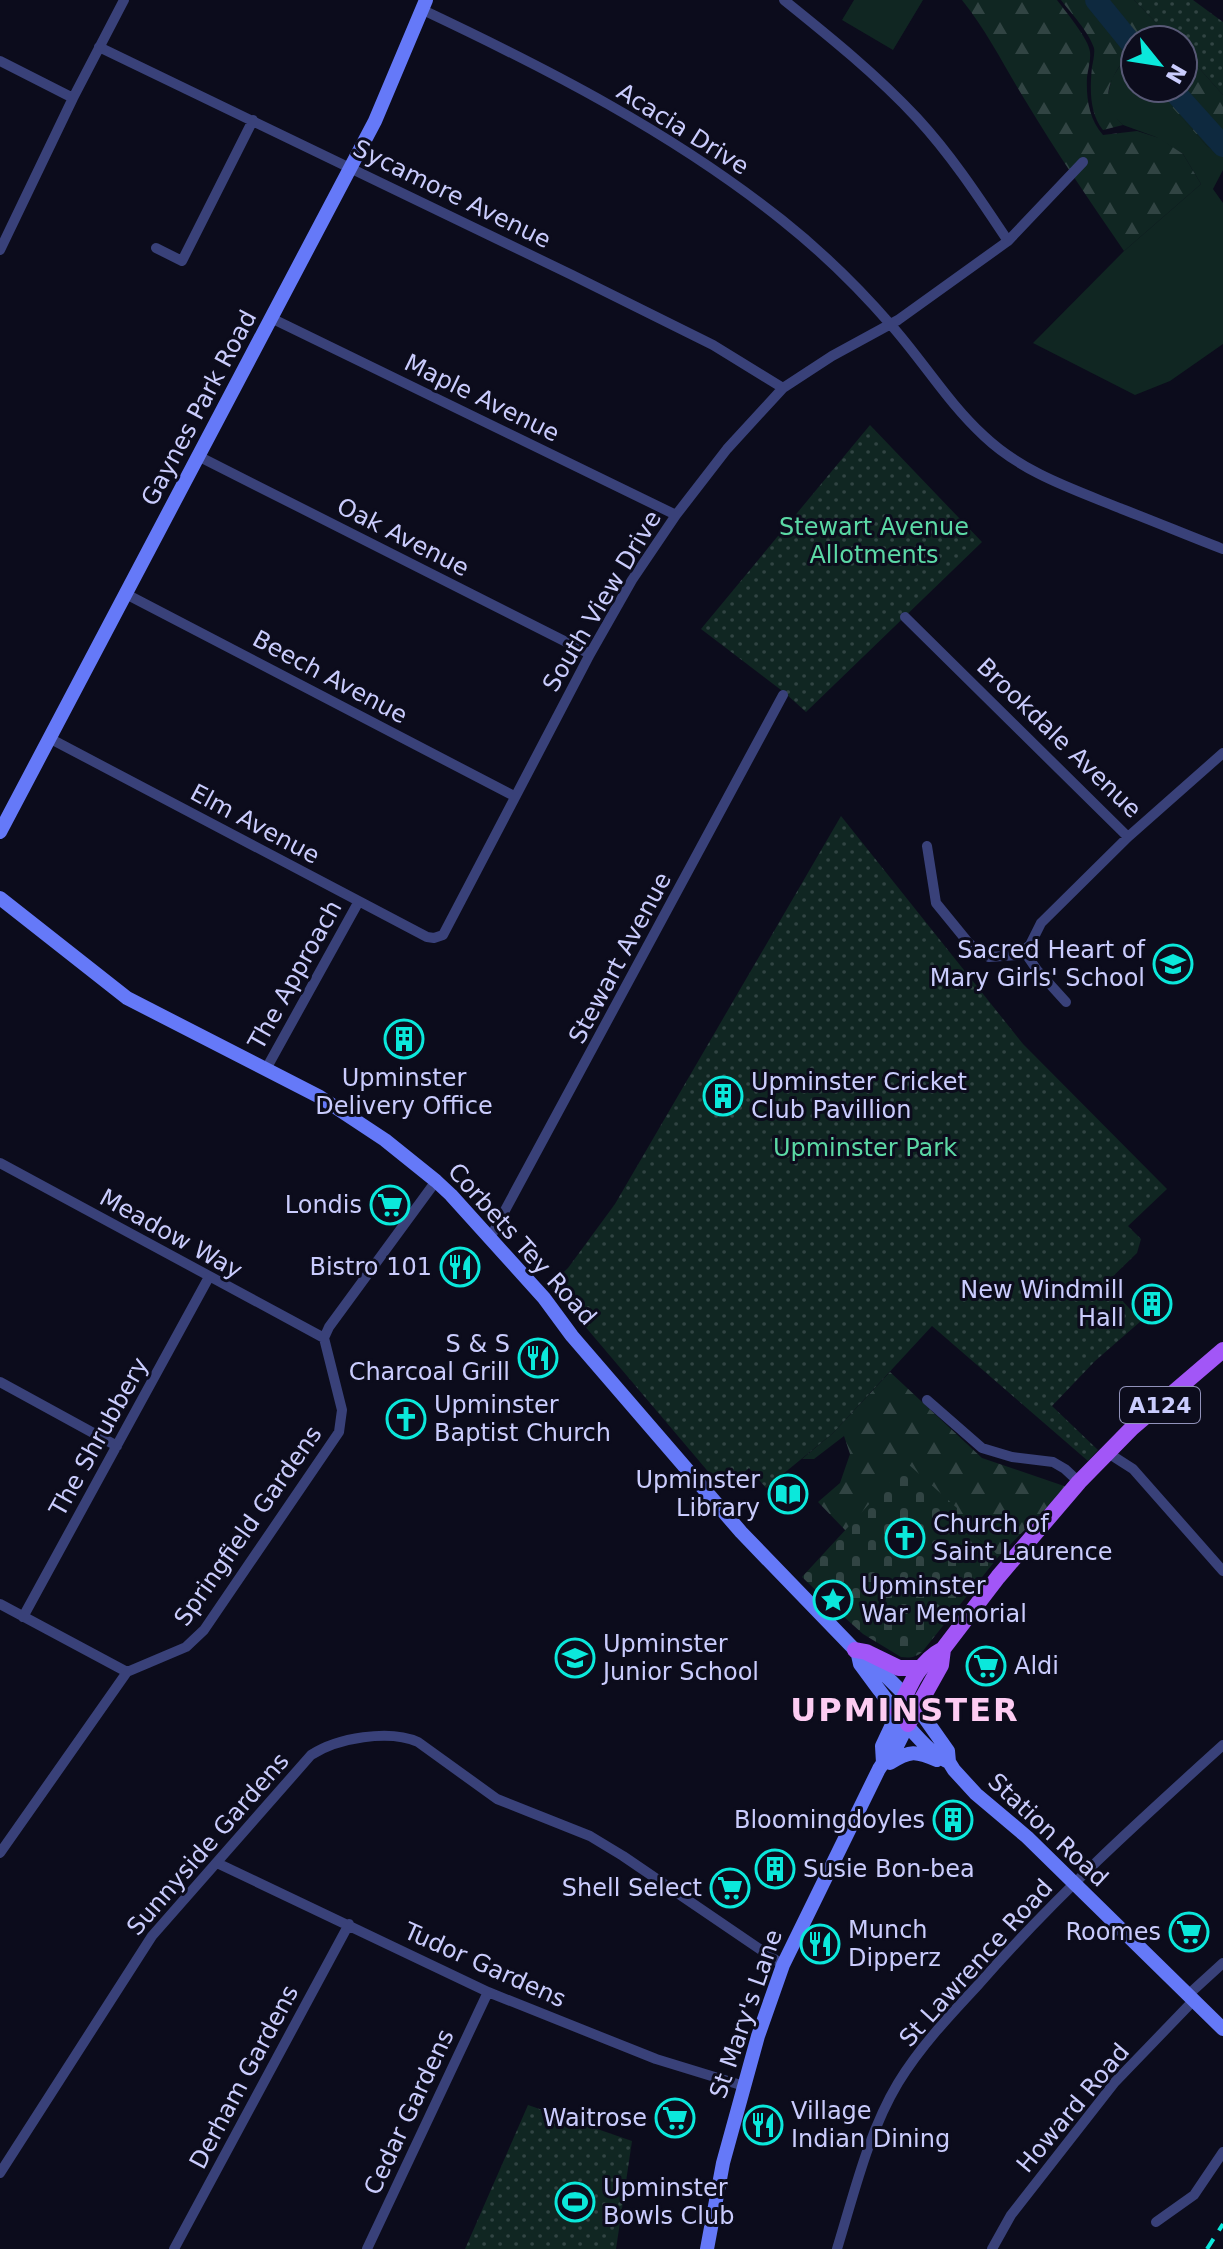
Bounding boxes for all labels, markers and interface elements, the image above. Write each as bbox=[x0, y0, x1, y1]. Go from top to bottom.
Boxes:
north arrow bbox=[1119, 24, 1199, 104]
text: N bbox=[1160, 60, 1191, 88]
street label: Acacia Drive bbox=[612, 77, 754, 181]
street label: Sycamore Avenue bbox=[349, 134, 555, 254]
street label: Gaynes Park Road bbox=[136, 305, 262, 511]
street label: Maple Avenue bbox=[400, 348, 564, 448]
street label: Oak Avenue bbox=[332, 492, 474, 582]
street label: South View Drive bbox=[537, 506, 667, 696]
park label: Stewart Avenue Allotments bbox=[779, 513, 969, 569]
street label: Beech Avenue bbox=[248, 624, 412, 730]
street label: Brookdale Avenue bbox=[971, 652, 1147, 824]
street label: Elm Avenue bbox=[186, 778, 324, 870]
street label: Stewart Avenue bbox=[563, 868, 677, 1048]
street label: The Approach bbox=[242, 895, 348, 1055]
place label: Sacred Heart of Mary Girls' School bbox=[930, 936, 1146, 992]
school or university icon: Sacred Heart of Mary Girls' School bbox=[1152, 943, 1194, 985]
building icon: Upminster Delivery Office bbox=[383, 1018, 425, 1060]
place label: Upminster Delivery Office bbox=[315, 1064, 493, 1120]
place label: Upminster Cricket Club Pavillion bbox=[751, 1068, 967, 1124]
building icon: Upminster Cricket Club Pavillion bbox=[702, 1075, 744, 1117]
park label: Upminster Park bbox=[773, 1134, 957, 1162]
street label: Corbets Tey Road bbox=[442, 1157, 602, 1331]
street label: Meadow Way bbox=[95, 1183, 247, 1285]
supermarket icon: Londis bbox=[369, 1184, 411, 1226]
place label: Londis bbox=[285, 1191, 362, 1219]
restaurant icon: Bistro 101 bbox=[439, 1246, 481, 1288]
place label: Bistro 101 bbox=[309, 1253, 432, 1281]
place label: New Windmill Hall bbox=[960, 1276, 1124, 1332]
building icon: New Windmill Hall bbox=[1131, 1283, 1173, 1325]
place label: S & S Charcoal Grill bbox=[349, 1330, 510, 1386]
restaurant icon: S & S Charcoal Grill bbox=[517, 1337, 559, 1379]
street label: The Shrubbery bbox=[43, 1353, 154, 1522]
road number: A124 bbox=[1120, 1387, 1200, 1423]
place label: Upminster Baptist Church bbox=[434, 1391, 611, 1447]
church icon: Upminster Baptist Church bbox=[385, 1398, 427, 1440]
street label: Springfield Gardens bbox=[168, 1421, 328, 1631]
place label: Upminster Library bbox=[635, 1466, 760, 1522]
library icon: Upminster Library bbox=[767, 1473, 809, 1515]
place label: Church of Saint Laurence bbox=[933, 1510, 1112, 1566]
church icon: Church of Saint Laurence bbox=[884, 1517, 926, 1559]
place label: Upminster War Memorial bbox=[861, 1572, 1027, 1628]
place icon: Upminster War Memorial bbox=[812, 1579, 854, 1621]
place label: Upminster Junior School bbox=[601, 1630, 759, 1686]
school or university icon: Upminster Junior School bbox=[554, 1637, 596, 1679]
supermarket icon: Aldi bbox=[965, 1645, 1007, 1687]
place label: Aldi bbox=[1014, 1652, 1059, 1680]
district label: UPMINSTER bbox=[790, 1691, 1020, 1729]
street label: Sunnyside Gardens bbox=[121, 1747, 295, 1941]
street label: Station Road bbox=[982, 1768, 1114, 1892]
building icon: Bloomingdoyles bbox=[932, 1799, 974, 1841]
place label: Bloomingdoyles bbox=[734, 1806, 925, 1834]
building icon: Susie Bon-bea bbox=[754, 1848, 796, 1890]
place label: Susie Bon-bea bbox=[803, 1855, 975, 1883]
supermarket icon: Shell Select bbox=[709, 1867, 751, 1909]
place label: Shell Select bbox=[562, 1874, 702, 1902]
street label: St Lawrence Road bbox=[894, 1874, 1058, 2052]
supermarket icon: Roomes bbox=[1168, 1911, 1210, 1953]
street label: Tudor Gardens bbox=[399, 1916, 570, 2013]
place label: Munch Dipperz bbox=[848, 1916, 941, 1972]
place label: Roomes bbox=[1065, 1918, 1161, 1946]
restaurant icon: Munch Dipperz bbox=[799, 1923, 841, 1965]
street label: St Mary's Lane bbox=[704, 1926, 788, 2102]
street label: Derham Gardens bbox=[184, 1980, 304, 2174]
street label: Cedar Gardens bbox=[358, 2025, 460, 2199]
street label: Howard Road bbox=[1011, 2038, 1135, 2178]
supermarket icon: Waitrose bbox=[654, 2097, 696, 2139]
place label: Village Indian Dining bbox=[791, 2097, 950, 2153]
place label: Waitrose bbox=[543, 2104, 647, 2132]
restaurant icon: Village Indian Dining bbox=[742, 2104, 784, 2146]
place label: Upminster Bowls Club bbox=[603, 2174, 734, 2230]
sports icon: Upminster Bowls Club bbox=[554, 2181, 596, 2223]

